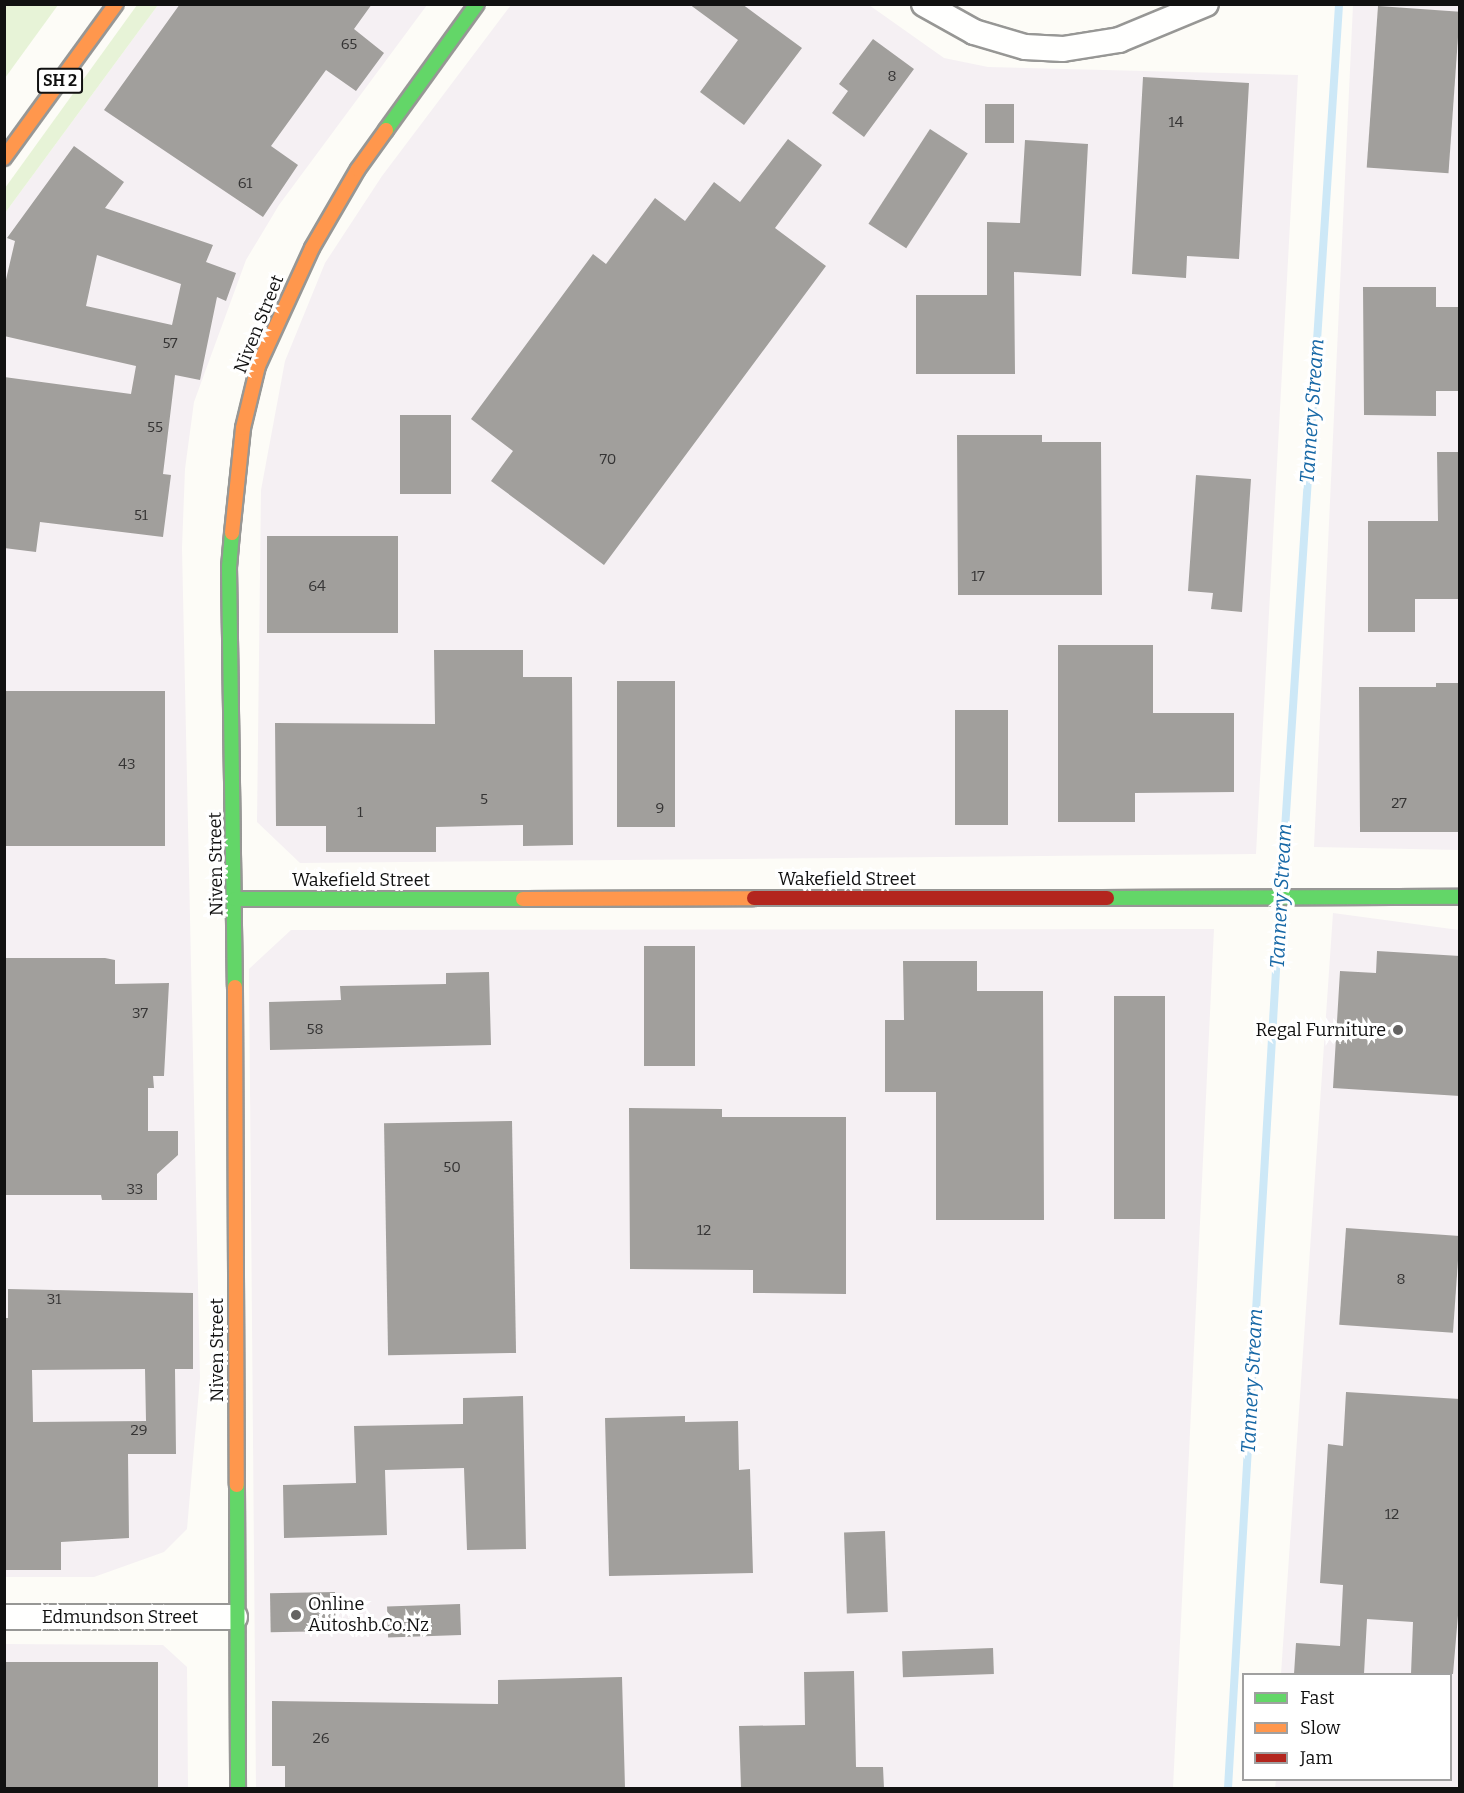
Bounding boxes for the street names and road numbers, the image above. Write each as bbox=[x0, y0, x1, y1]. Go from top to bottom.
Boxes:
road number: SH 2 bbox=[36, 68, 84, 94]
street label: Niven Street bbox=[229, 272, 289, 376]
street label: Niven Street bbox=[204, 812, 228, 916]
street label: Wakefield Street bbox=[778, 868, 916, 890]
street label: Wakefield Street bbox=[292, 869, 430, 891]
street label: Niven Street bbox=[206, 1298, 228, 1402]
street label: Edmundson Street bbox=[42, 1606, 198, 1628]

